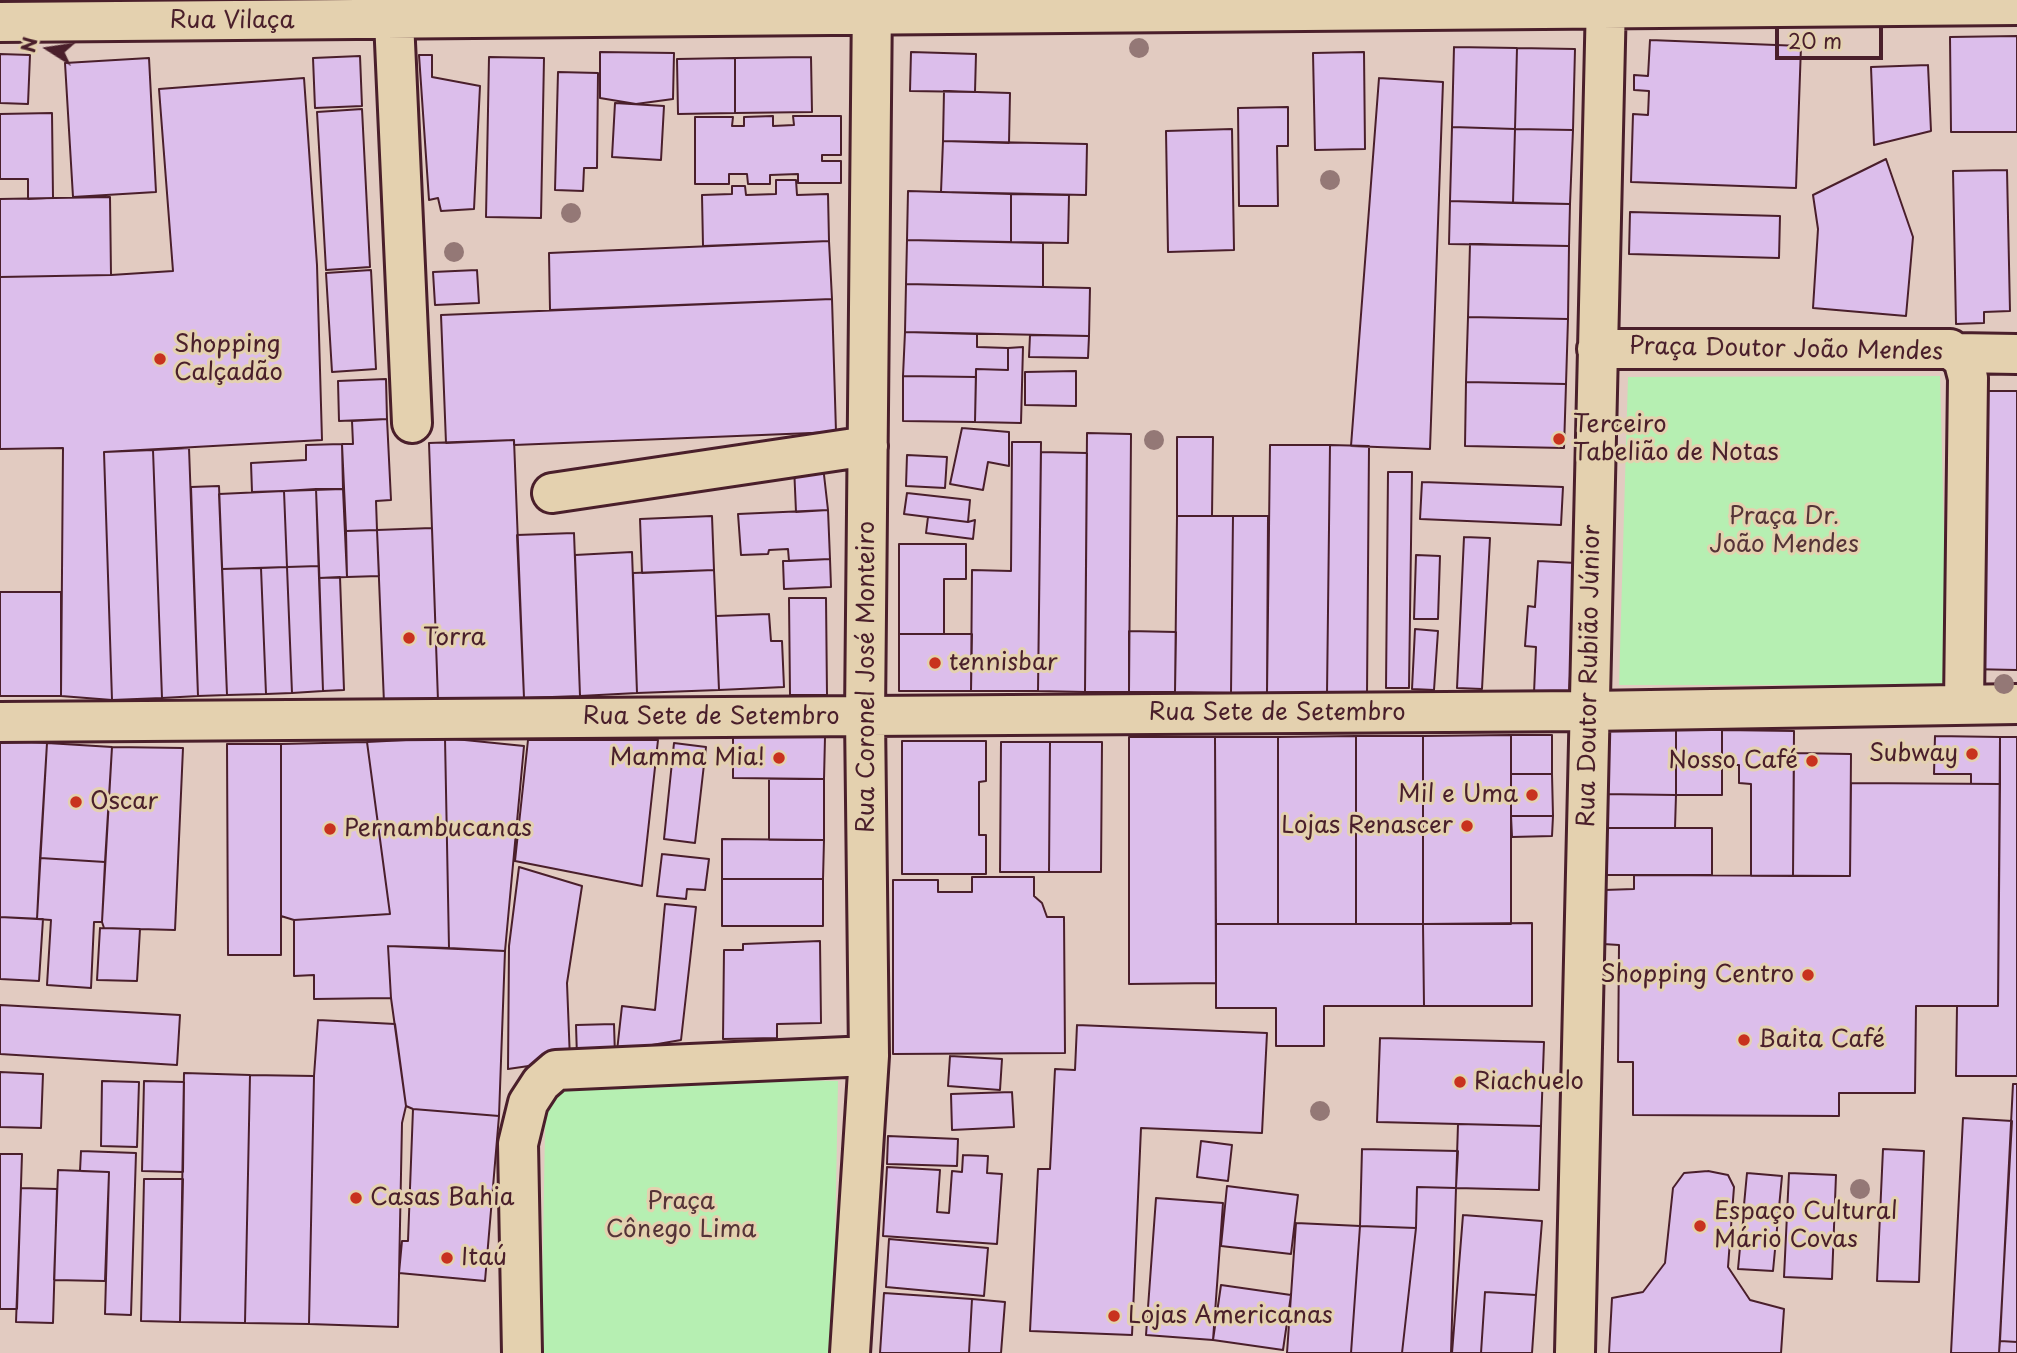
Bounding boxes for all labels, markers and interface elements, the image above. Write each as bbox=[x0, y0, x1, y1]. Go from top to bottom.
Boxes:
street label: Rua Vilaça bbox=[170, 7, 294, 35]
north arrow bbox=[14, 14, 84, 84]
scale bar bbox=[1779, 14, 1888, 58]
text: 20 m bbox=[1788, 24, 1842, 56]
text: N bbox=[13, 34, 44, 55]
place label: Shopping Calçadão bbox=[174, 331, 283, 387]
street label: Praça Doutor João Mendes bbox=[1629, 333, 1943, 367]
marker: Shopping Calçadão bbox=[152, 351, 168, 367]
place label: Terceiro Tabelião de Notas bbox=[1573, 411, 1779, 467]
marker: Terceiro Tabelião de Notas bbox=[1551, 431, 1567, 447]
park label: Praça Dr. João Mendes bbox=[1709, 503, 1859, 559]
street label: Rua Coronel José Monteiro bbox=[853, 521, 881, 833]
street label: Rua Doutor Rubião Júnior bbox=[1573, 524, 1607, 828]
place label: Torra bbox=[423, 624, 486, 652]
marker: Torra bbox=[401, 630, 417, 646]
place label: tennisbar bbox=[949, 649, 1058, 677]
marker: tennisbar bbox=[927, 655, 943, 671]
street label: Rua Sete de Setembro bbox=[1148, 699, 1406, 727]
street label: Rua Sete de Setembro bbox=[582, 703, 840, 731]
place label: Subway bbox=[1869, 740, 1958, 768]
place label: Mamma Mia! bbox=[610, 744, 765, 772]
marker: Subway bbox=[1964, 746, 1980, 762]
place label: Nosso Café bbox=[1668, 747, 1798, 775]
marker: Mamma Mia! bbox=[771, 750, 787, 766]
marker: Nosso Café bbox=[1804, 753, 1820, 769]
place label: Mil e Uma bbox=[1398, 781, 1518, 809]
marker: Mil e Uma bbox=[1524, 787, 1540, 803]
place label: Oscar bbox=[90, 788, 158, 816]
marker: Oscar bbox=[68, 794, 84, 810]
place label: Lojas Renascer bbox=[1281, 812, 1453, 840]
place label: Pernambucanas bbox=[344, 815, 532, 843]
marker: Lojas Renascer bbox=[1459, 818, 1475, 834]
marker: Pernambucanas bbox=[322, 821, 338, 837]
place label: Shopping Centro bbox=[1600, 961, 1794, 989]
marker: Shopping Centro bbox=[1800, 967, 1816, 983]
place label: Baita Café bbox=[1758, 1026, 1885, 1054]
marker: Baita Café bbox=[1736, 1032, 1752, 1048]
place label: Riachuelo bbox=[1474, 1068, 1584, 1096]
marker: Riachuelo bbox=[1452, 1074, 1468, 1090]
place label: Casas Bahia bbox=[370, 1184, 514, 1212]
park label: Praça Cônego Lima bbox=[606, 1188, 756, 1244]
marker: Casas Bahia bbox=[348, 1190, 364, 1206]
place label: Espaço Cultural Mário Covas bbox=[1714, 1198, 1898, 1254]
marker: Espaço Cultural Mário Covas bbox=[1692, 1218, 1708, 1234]
place label: Itaú bbox=[461, 1244, 507, 1272]
marker: Itaú bbox=[439, 1250, 455, 1266]
place label: Lojas Americanas bbox=[1128, 1302, 1333, 1330]
marker: Lojas Americanas bbox=[1106, 1308, 1122, 1324]

